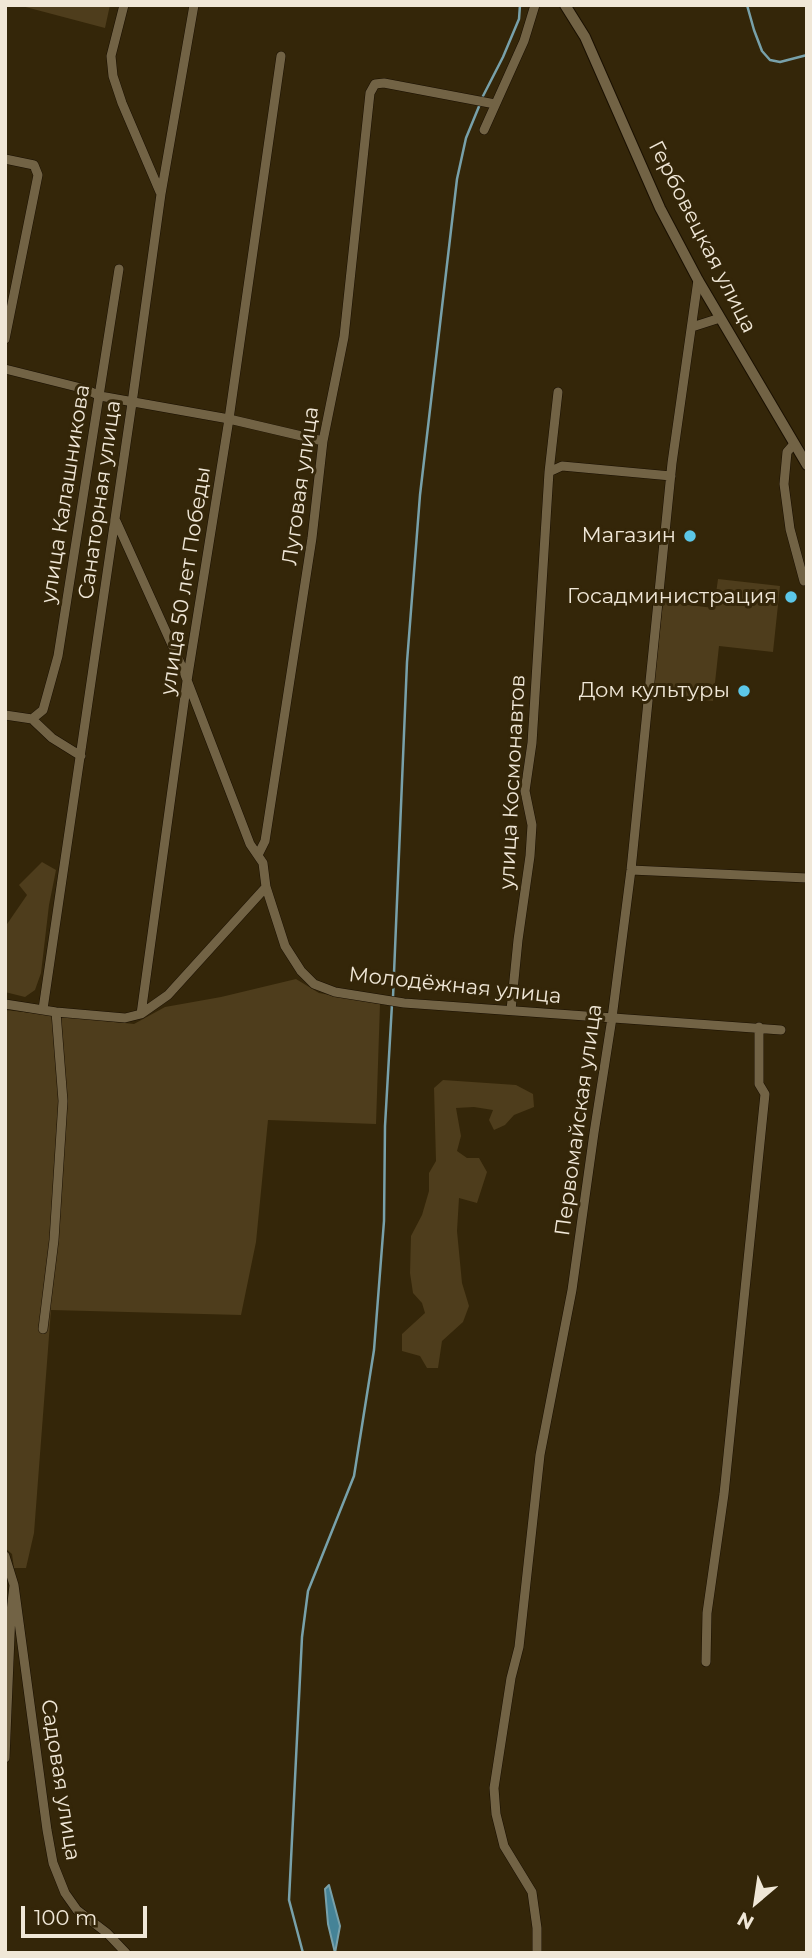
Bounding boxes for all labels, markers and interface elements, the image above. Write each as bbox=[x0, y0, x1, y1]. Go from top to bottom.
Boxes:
street label: Гербовецкая улица bbox=[643, 137, 761, 337]
street label: улица Калашникова bbox=[36, 383, 96, 605]
street label: Санаторная улица bbox=[74, 399, 126, 601]
street label: Луговая улица bbox=[277, 405, 325, 567]
street label: улица 50 лет Победы bbox=[155, 465, 217, 697]
place label: Магазин bbox=[581, 523, 676, 549]
marker: Магазин bbox=[682, 528, 698, 544]
place label: Госадминистрация bbox=[567, 584, 777, 610]
marker: Госадминистрация bbox=[783, 589, 799, 605]
street label: улица Космонавтов bbox=[495, 674, 531, 890]
place label: Дом культуры bbox=[579, 678, 730, 704]
marker: Дом культуры bbox=[736, 683, 752, 699]
street label: Молодёжная улица bbox=[347, 962, 563, 1010]
street label: Первомайская улица bbox=[550, 1002, 608, 1238]
street label: Садовая улица bbox=[35, 1698, 85, 1862]
north arrow bbox=[721, 1867, 791, 1937]
scale bar bbox=[24, 1892, 150, 1936]
text: 100 m bbox=[34, 1905, 97, 1930]
text: N bbox=[733, 1907, 758, 1935]

